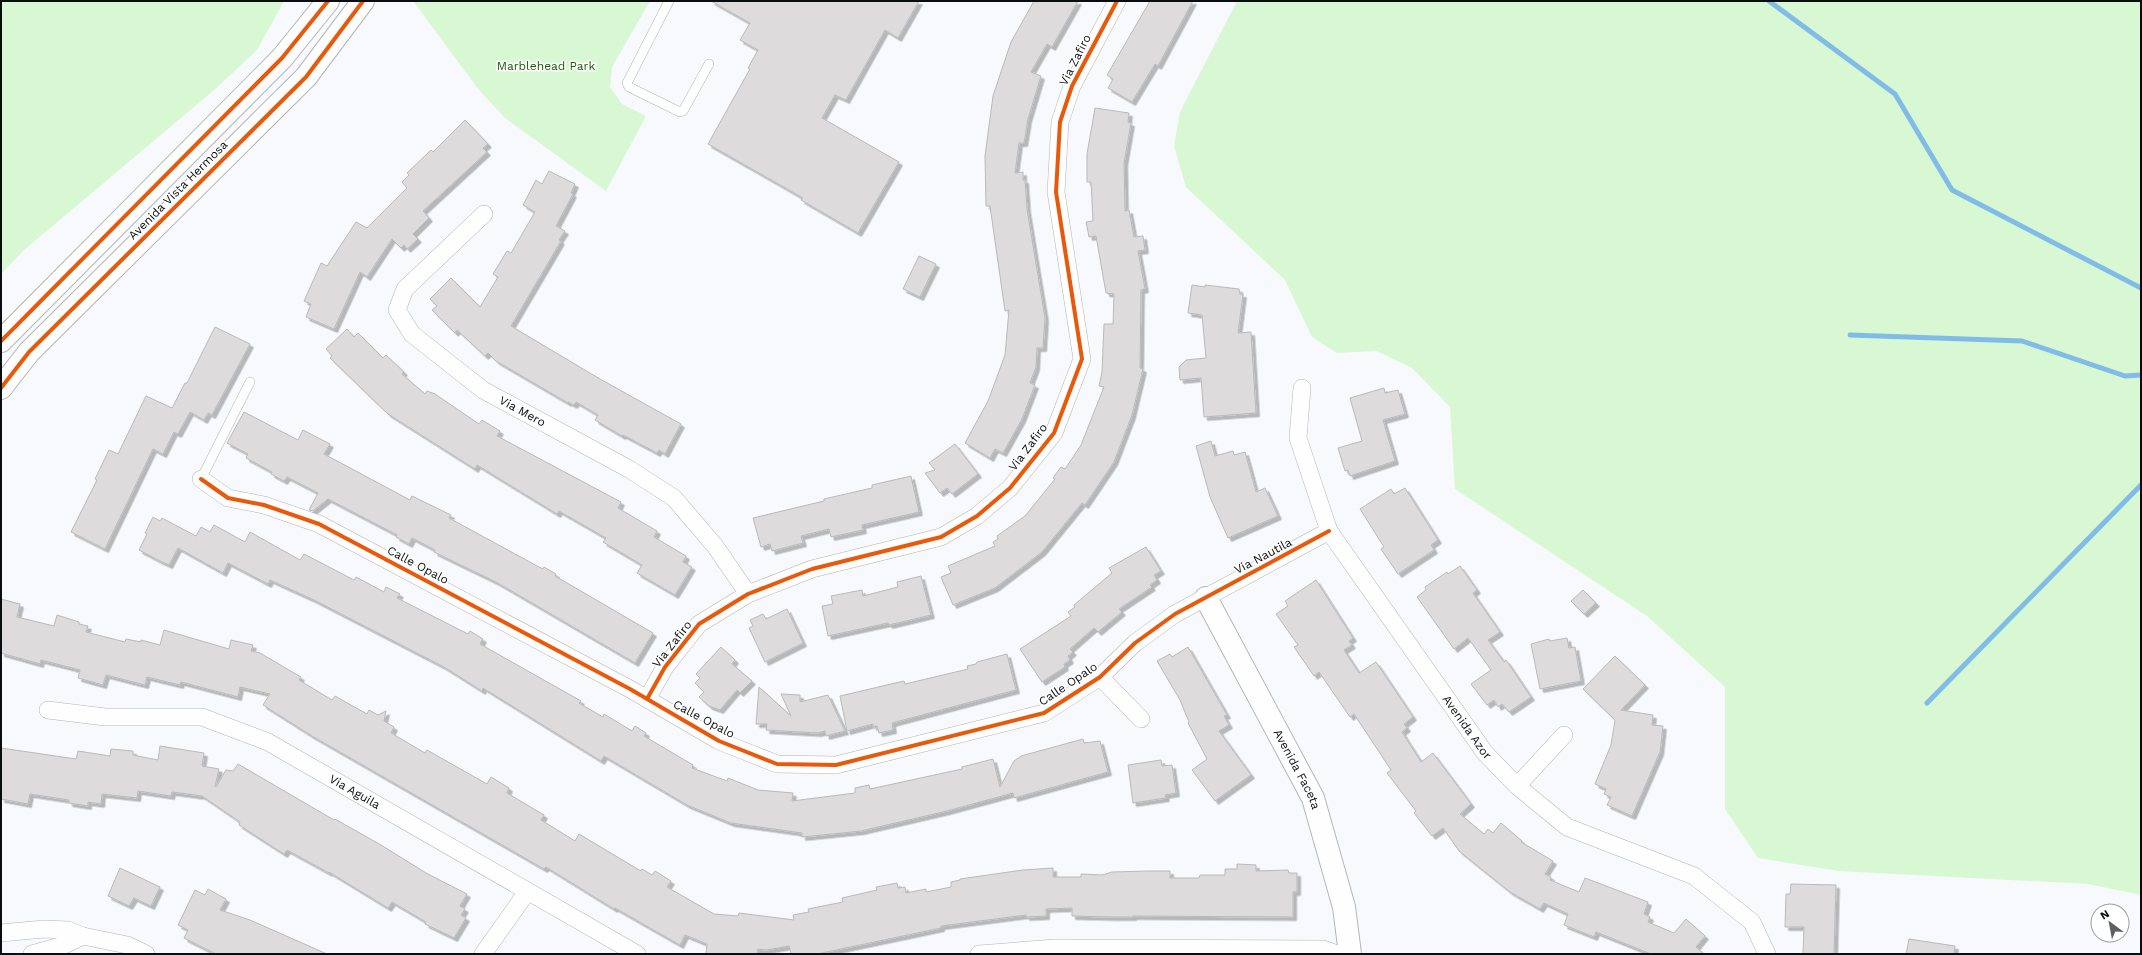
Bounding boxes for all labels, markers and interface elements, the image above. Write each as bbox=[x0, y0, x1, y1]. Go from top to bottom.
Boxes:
street label: Via Zafiro bbox=[1056, 32, 1094, 88]
park label: Marblehead Park bbox=[497, 59, 595, 73]
street label: Avenida Vista Hermosa bbox=[126, 137, 231, 242]
street label: Via Mero bbox=[497, 393, 548, 430]
street label: Via Zafiro bbox=[1006, 421, 1050, 473]
street label: Via Nautila bbox=[1232, 535, 1294, 577]
street label: Calle Opalo bbox=[385, 543, 451, 587]
street label: Via Zafiro bbox=[649, 618, 695, 670]
street label: Calle Opalo bbox=[1036, 659, 1100, 709]
street label: Avenida Azor bbox=[1439, 692, 1494, 762]
street label: Calle Opalo bbox=[671, 697, 737, 741]
street label: Avenida Faceta bbox=[1271, 727, 1323, 811]
street label: Via Aguila bbox=[327, 772, 383, 812]
north arrow bbox=[2090, 903, 2130, 943]
text: N bbox=[2098, 907, 2112, 923]

